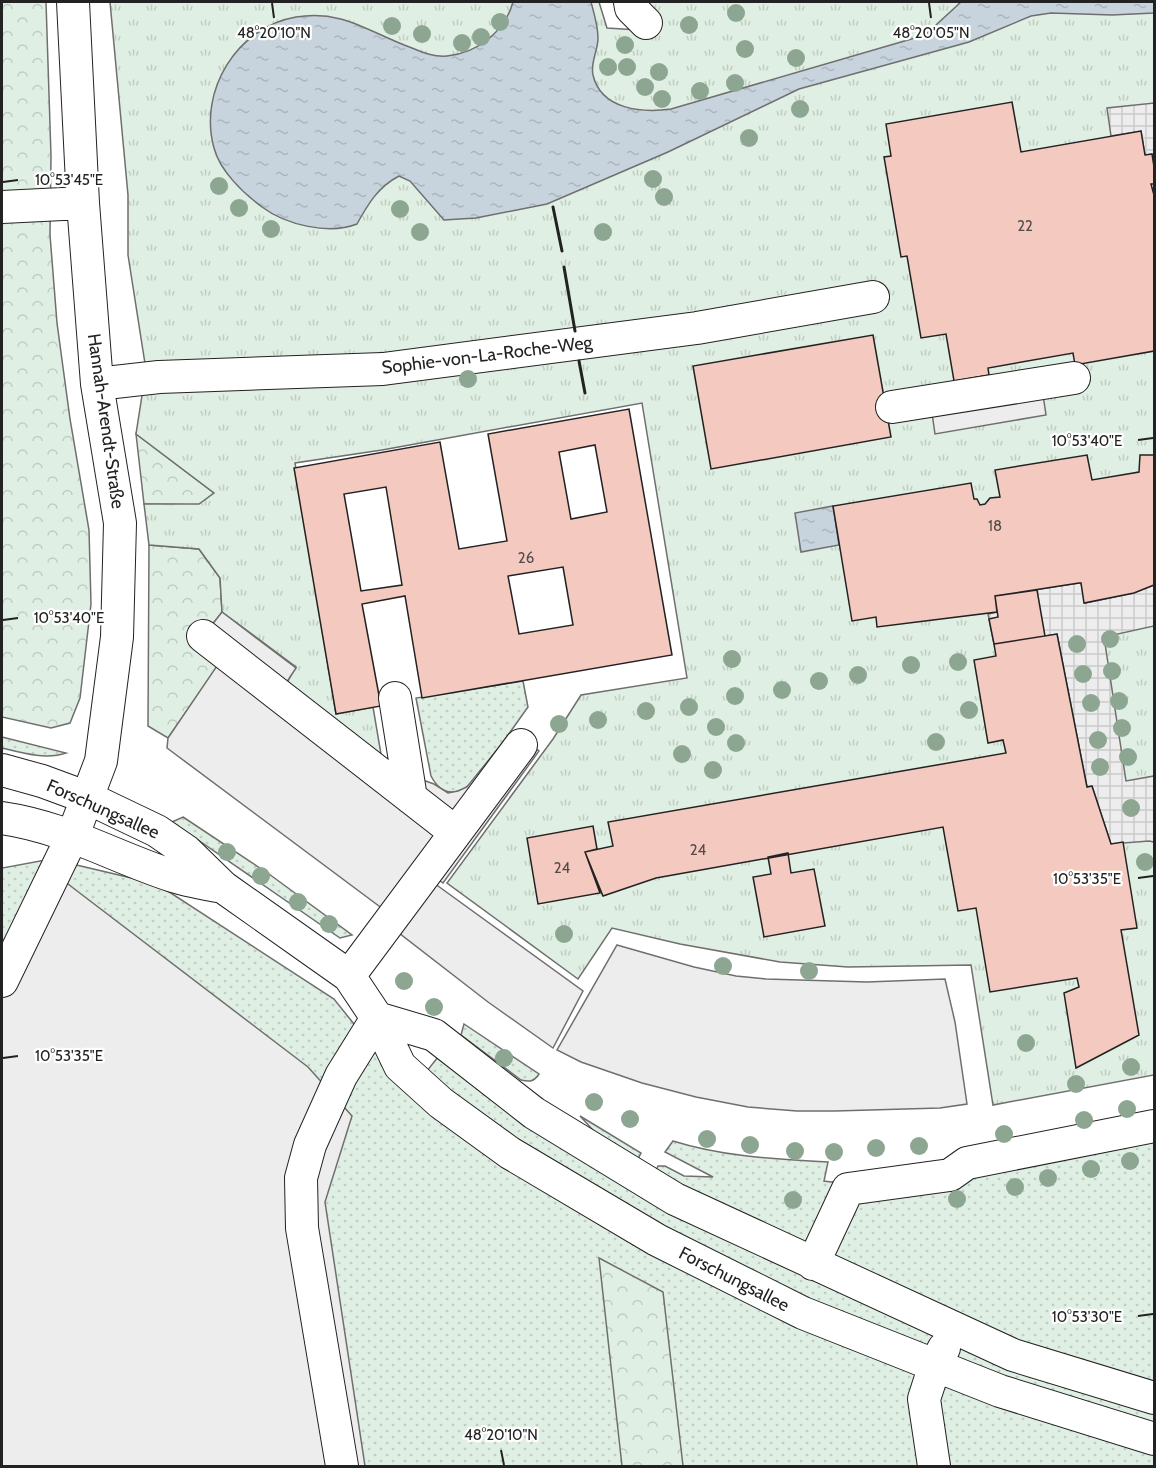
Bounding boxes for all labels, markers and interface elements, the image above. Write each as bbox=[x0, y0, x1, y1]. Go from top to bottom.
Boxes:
text: 48°20'10"N bbox=[237, 24, 311, 42]
text: 48°20'05"N bbox=[892, 24, 970, 42]
text: 10°53'45"E bbox=[35, 171, 103, 189]
house number: 22 bbox=[1017, 217, 1033, 235]
street label: Sophie-von-La-Roche-Weg bbox=[380, 331, 595, 379]
street label: Hannah-Arendt-Straße bbox=[83, 332, 129, 510]
text: 10°53'40"E bbox=[1052, 432, 1122, 450]
house number: 18 bbox=[988, 517, 1002, 535]
house number: 26 bbox=[518, 549, 534, 567]
text: 10°53'40"E bbox=[34, 609, 104, 627]
street label: Forschungsallee bbox=[43, 774, 163, 844]
house number: 24 bbox=[690, 841, 707, 859]
house number: 24 bbox=[554, 859, 571, 877]
text: 10°53'35"E bbox=[1053, 870, 1121, 888]
text: 10°53'35"E bbox=[35, 1047, 103, 1065]
street label: Forschungsallee bbox=[675, 1242, 793, 1316]
text: 10°53'30"E bbox=[1052, 1308, 1122, 1326]
text: 48°20'10"N bbox=[464, 1426, 538, 1444]

